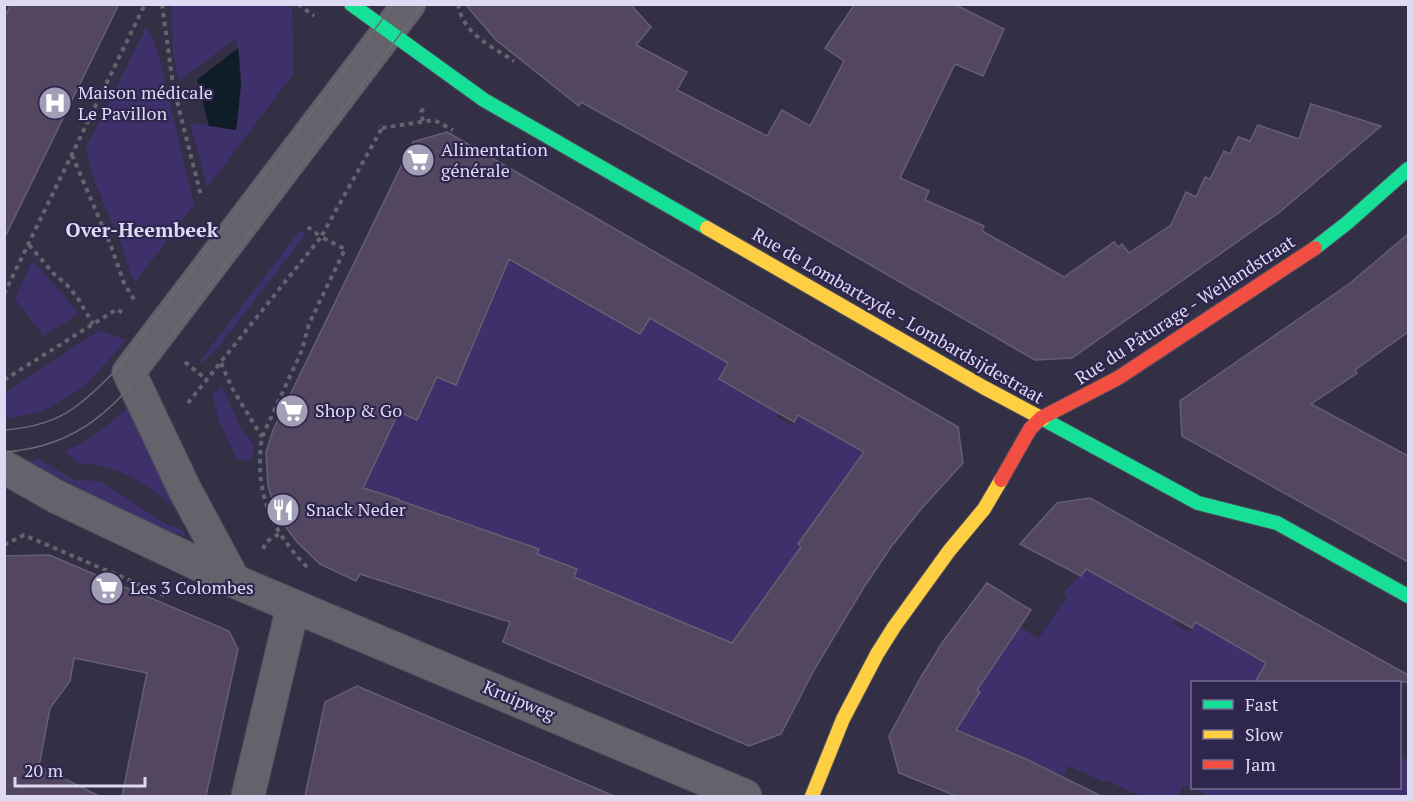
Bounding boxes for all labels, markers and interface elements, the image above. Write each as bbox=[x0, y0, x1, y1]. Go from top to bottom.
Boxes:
place label: Maison médicale Le Pavillon bbox=[78, 80, 213, 125]
hospital icon: Maison médicale Le Pavillon bbox=[37, 85, 73, 121]
place label: Alimentation générale bbox=[441, 137, 548, 182]
supermarket icon: Alimentation générale bbox=[400, 142, 436, 178]
district label: Over-Heembeek bbox=[66, 216, 219, 243]
street label: Rue de Lombartzyde - Lombardsijdestraat bbox=[748, 221, 1049, 409]
street label: Rue du Pâturage - Weilandstraat bbox=[1070, 229, 1299, 389]
supermarket icon: Shop & Go bbox=[274, 393, 310, 429]
place label: Shop & Go bbox=[315, 398, 402, 422]
restaurant icon: Snack Neder bbox=[265, 492, 301, 528]
place label: Snack Neder bbox=[306, 497, 406, 521]
supermarket icon: Les 3 Colombes bbox=[89, 570, 125, 606]
place label: Les 3 Colombes bbox=[130, 575, 254, 599]
street label: Kruipweg bbox=[480, 674, 559, 726]
legend bbox=[1191, 681, 1401, 789]
text: Fast bbox=[1245, 692, 1279, 716]
text: Slow bbox=[1245, 722, 1284, 746]
scale bar bbox=[15, 750, 146, 788]
text: Jam bbox=[1245, 752, 1276, 776]
text: 20 m bbox=[24, 758, 64, 782]

